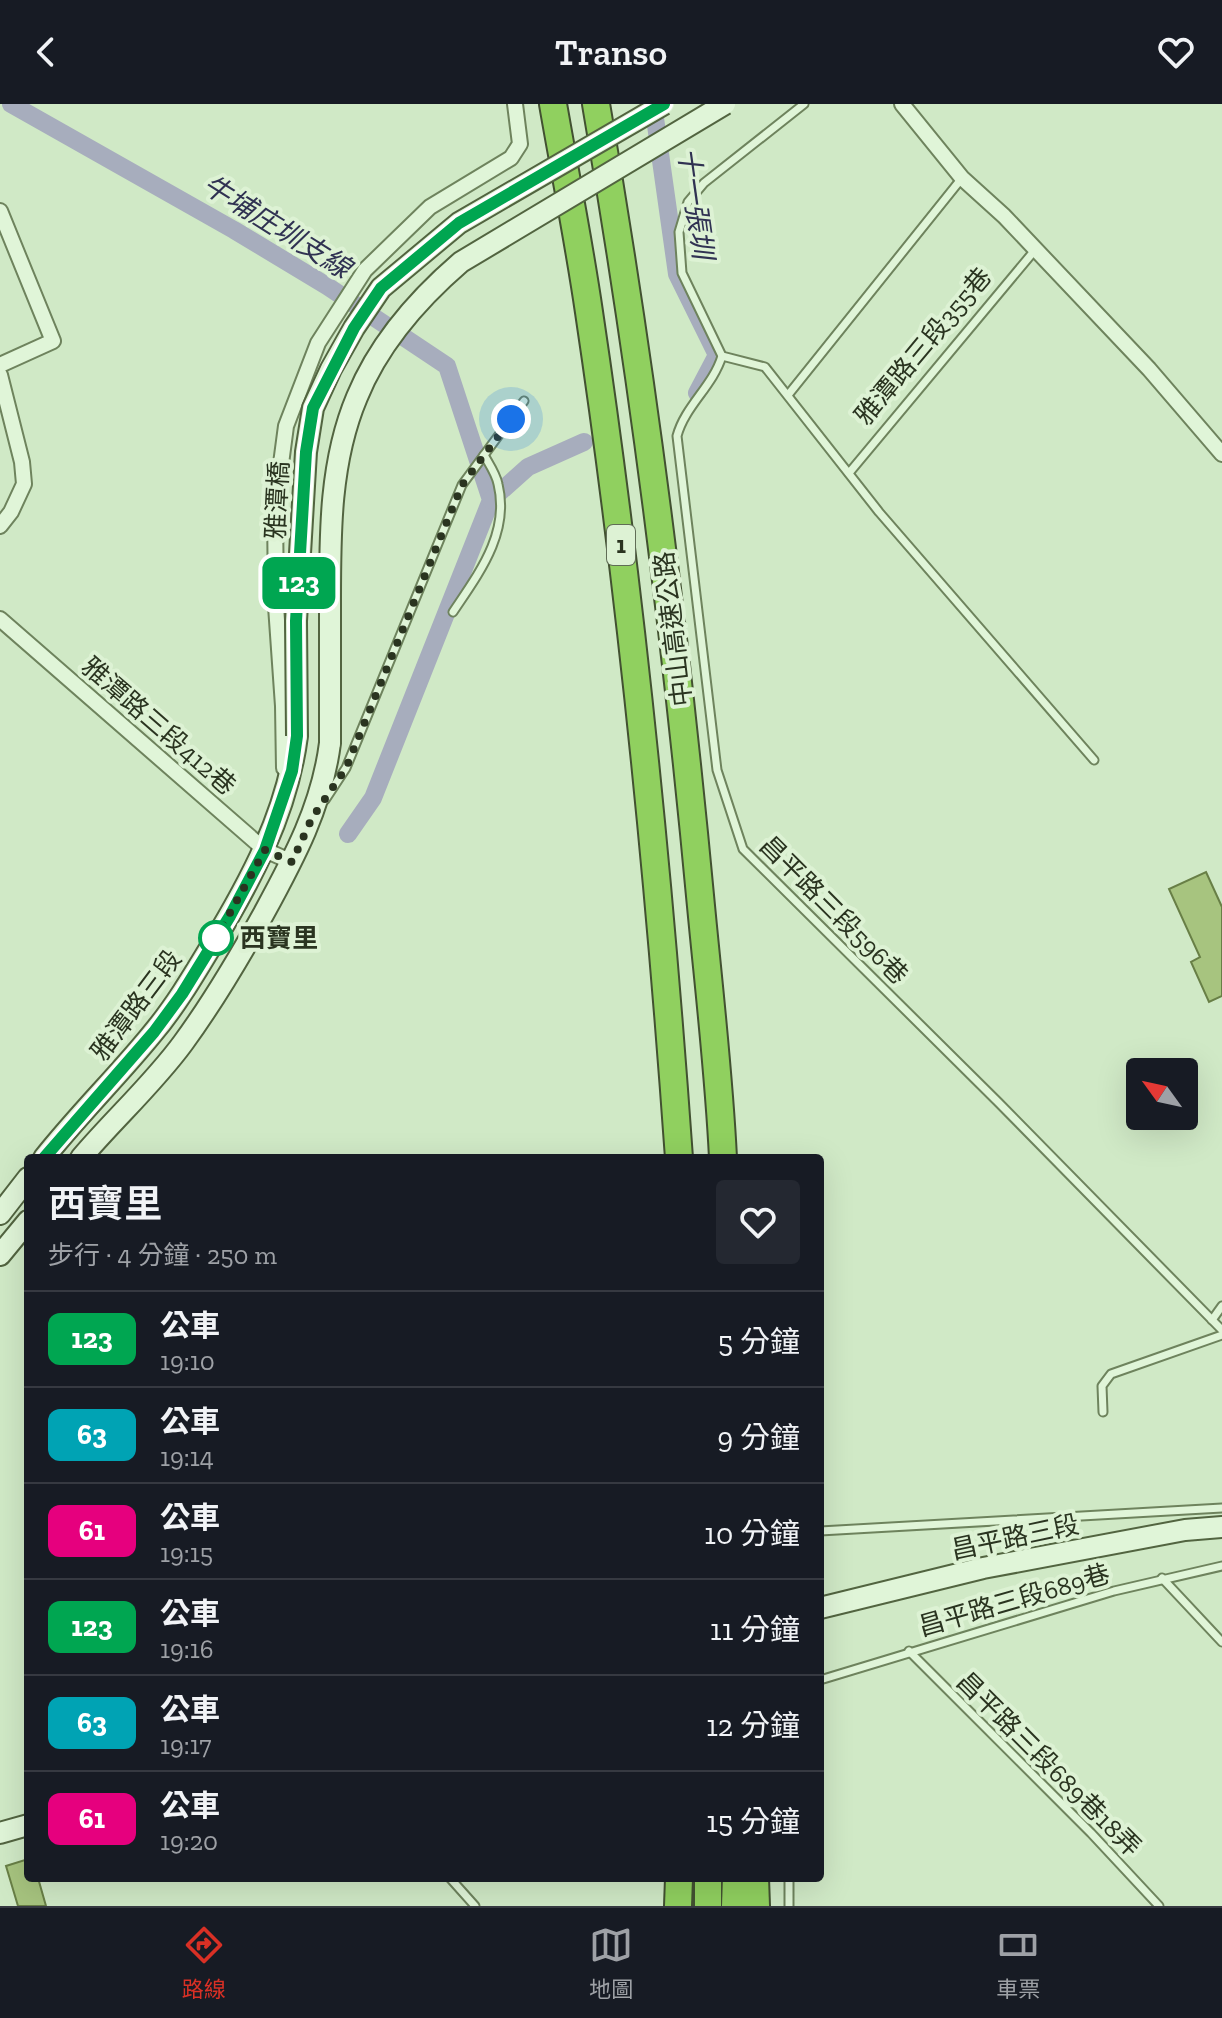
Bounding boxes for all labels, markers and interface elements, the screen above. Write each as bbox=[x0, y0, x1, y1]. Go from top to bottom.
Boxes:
icon: back bbox=[24, 30, 68, 74]
icon: heart bbox=[1154, 30, 1198, 74]
text: Transo bbox=[555, 31, 667, 74]
water label: 十一張圳 bbox=[671, 145, 720, 265]
water label: 牛埔庄圳支線 bbox=[197, 168, 359, 287]
street label: 雅潭路三段355巷 bbox=[848, 261, 998, 431]
your location bbox=[491, 399, 531, 439]
street label: 雅潭橋 bbox=[259, 460, 295, 540]
road number: 1 bbox=[607, 525, 635, 565]
street label: 中山高速公路 bbox=[648, 550, 698, 708]
line badge: 123 bbox=[253, 557, 345, 609]
text: 123 bbox=[278, 566, 320, 599]
street label: 雅潭路三段412巷 bbox=[76, 650, 242, 802]
street label: 昌平路三段596巷 bbox=[753, 829, 915, 991]
marker: 西寶里 bbox=[199, 921, 233, 955]
place label: 西寶里 bbox=[240, 922, 318, 954]
street label: 雅潭路三段 bbox=[84, 943, 188, 1067]
north arrow bbox=[1126, 1058, 1198, 1130]
map controls bbox=[1126, 1058, 1198, 1130]
button: heart bbox=[716, 1180, 800, 1264]
text: 西寶里 bbox=[48, 1181, 162, 1227]
text: 步行 · 4 分鐘 · 250 m bbox=[48, 1239, 277, 1271]
text: 公車 bbox=[160, 1308, 220, 1344]
text: 123 bbox=[71, 1322, 113, 1355]
text: 5 分鐘 bbox=[718, 1324, 800, 1360]
text: 19:10 bbox=[160, 1345, 215, 1377]
text: 公車 bbox=[160, 1404, 220, 1440]
text: 63 bbox=[77, 1418, 107, 1451]
text: 9 分鐘 bbox=[717, 1420, 800, 1456]
text: 19:14 bbox=[160, 1441, 214, 1473]
text: 公車 bbox=[160, 1500, 220, 1536]
street label: 昌平路三段 bbox=[948, 1508, 1082, 1566]
text: 61 bbox=[79, 1514, 105, 1547]
text: 10 分鐘 bbox=[704, 1516, 800, 1552]
text: 19:15 bbox=[160, 1537, 213, 1569]
street label: 昌平路三段689巷 bbox=[915, 1557, 1113, 1643]
text: 公車 bbox=[160, 1596, 220, 1632]
text: 123 bbox=[71, 1610, 113, 1643]
text: 11 分鐘 bbox=[710, 1612, 800, 1648]
text: 19:16 bbox=[160, 1633, 213, 1665]
street label: 昌平路三段689巷18弄 bbox=[950, 1665, 1148, 1863]
text: 公車 bbox=[160, 1692, 220, 1728]
text: 63 bbox=[77, 1706, 107, 1739]
text: 12 分鐘 bbox=[706, 1708, 800, 1744]
text: 19:17 bbox=[160, 1729, 211, 1761]
text: 公車 bbox=[160, 1788, 220, 1824]
text: 61 bbox=[79, 1802, 105, 1835]
text: 15 分鐘 bbox=[706, 1804, 800, 1840]
text: 19:20 bbox=[160, 1825, 218, 1857]
tab: 路線 bbox=[182, 1923, 226, 2003]
tab: 地圖 bbox=[589, 1923, 633, 2003]
tab: 車票 bbox=[996, 1923, 1040, 2003]

